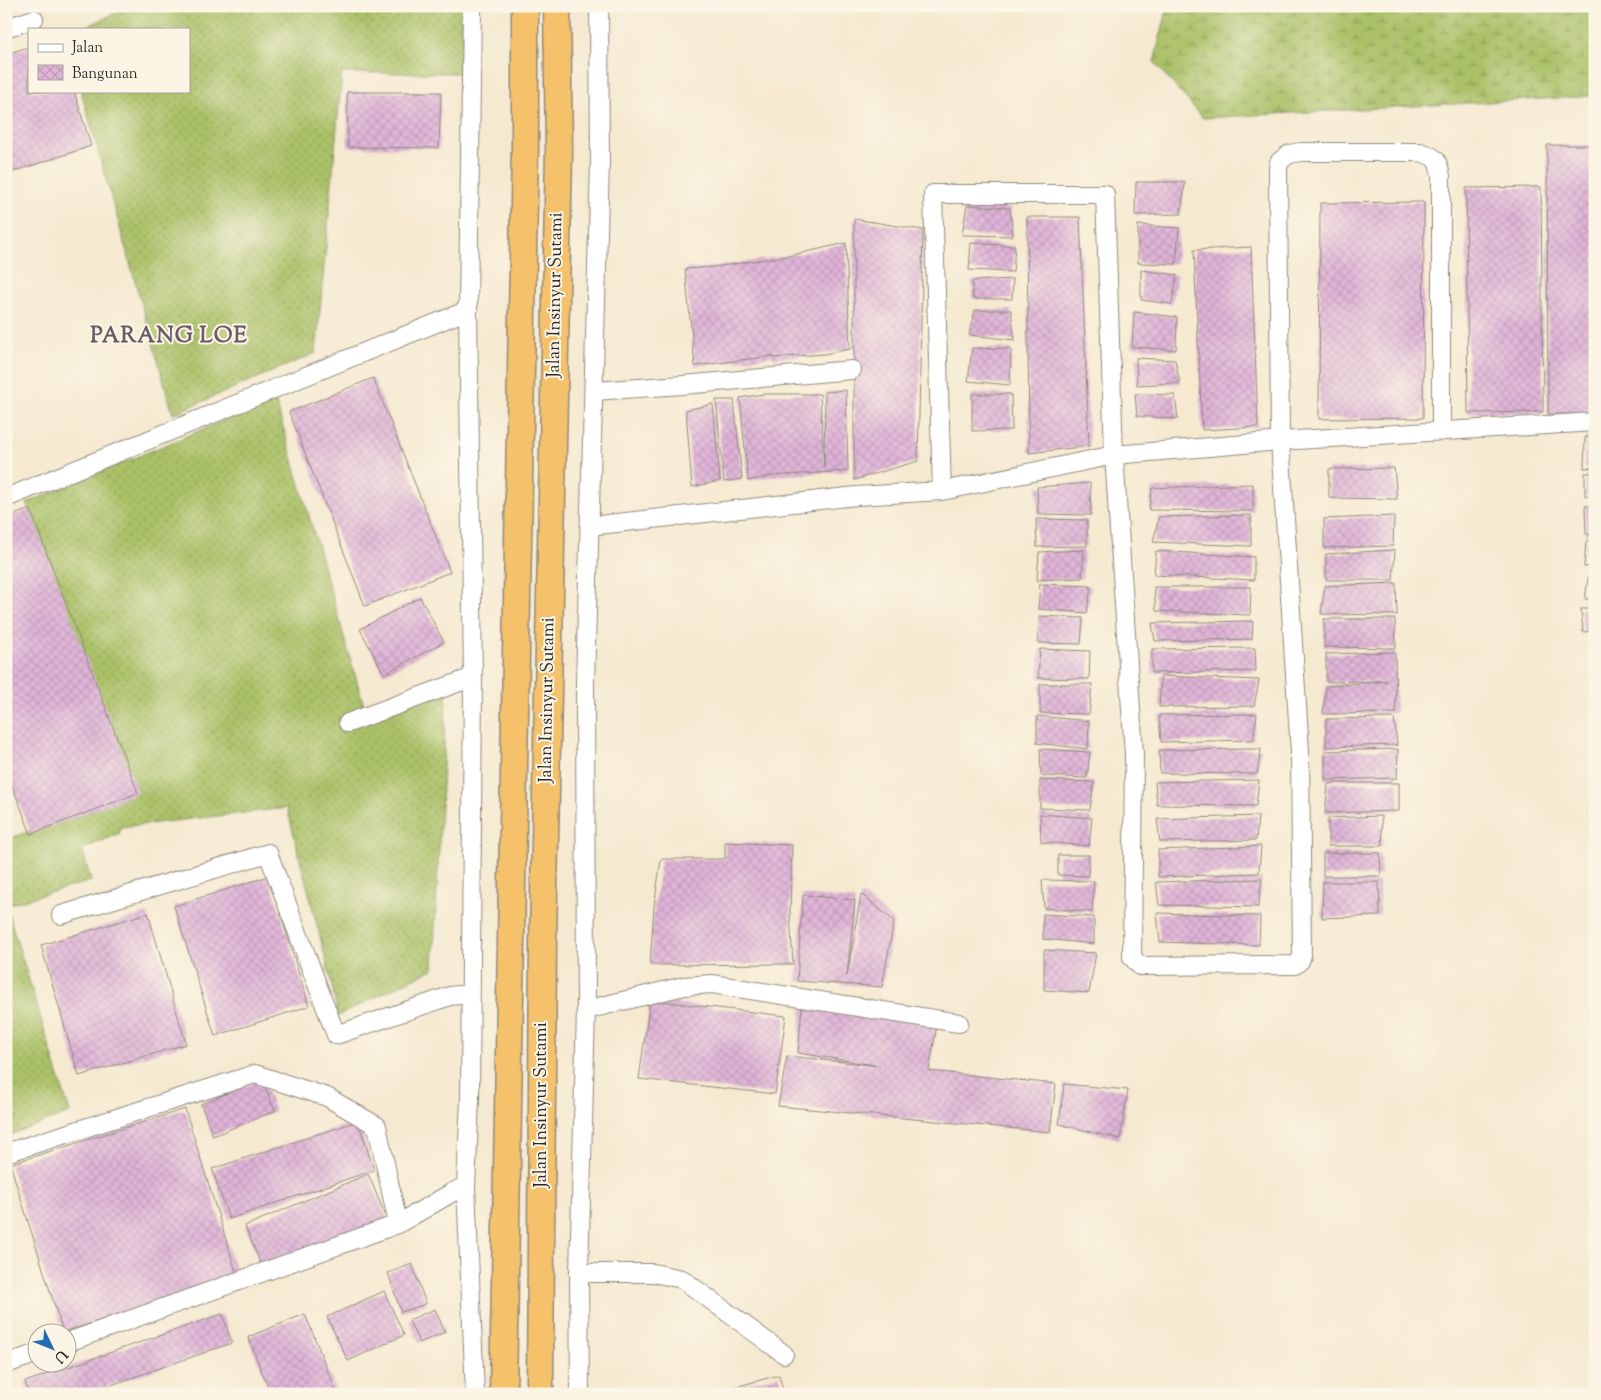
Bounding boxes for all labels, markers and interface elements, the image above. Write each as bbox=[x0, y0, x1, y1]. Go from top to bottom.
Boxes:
legend bbox=[28, 28, 190, 92]
text: Jalan bbox=[71, 38, 103, 59]
text: Bangunan bbox=[72, 64, 138, 85]
street label: Jalan Insinyur Sutami bbox=[542, 212, 570, 379]
district label: PARANG LOE bbox=[90, 321, 248, 353]
street label: Jalan Insinyur Sutami bbox=[534, 617, 562, 784]
street label: Jalan Insinyur Sutami bbox=[529, 1022, 555, 1189]
north arrow bbox=[28, 1322, 78, 1372]
text: U bbox=[48, 1345, 71, 1367]

